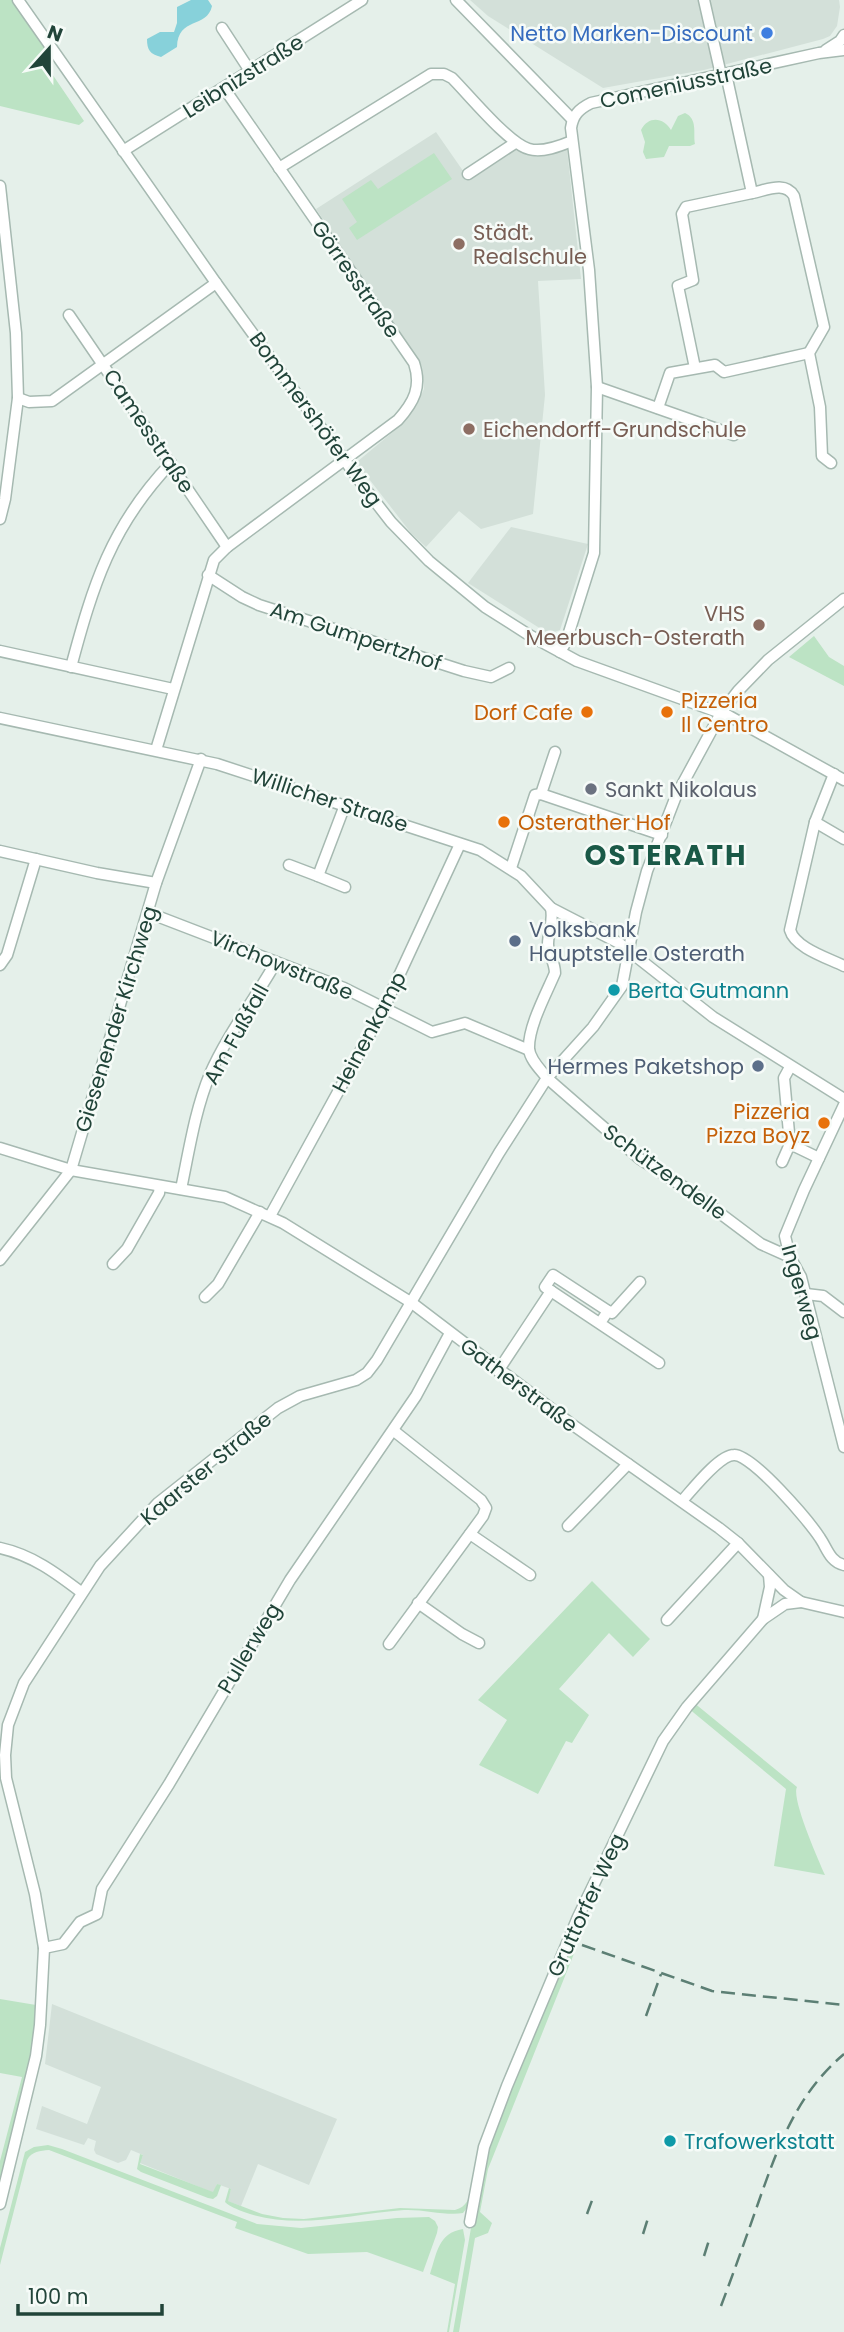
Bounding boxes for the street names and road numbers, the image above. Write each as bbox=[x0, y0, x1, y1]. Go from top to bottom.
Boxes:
street label: Leibnizstraße bbox=[177, 27, 309, 125]
street label: Comeniusstraße bbox=[597, 51, 775, 115]
street label: Görresstraße bbox=[305, 214, 407, 344]
street label: Bommershöfer Weg bbox=[243, 326, 389, 512]
street label: Camesstraße bbox=[97, 363, 201, 499]
street label: Am Gumpertzhof bbox=[266, 595, 446, 677]
street label: Willicher Straße bbox=[248, 761, 412, 839]
street label: Giesenender Kirchweg bbox=[68, 902, 164, 1136]
street label: Virchowstraße bbox=[206, 923, 358, 1007]
street label: Heinenkamp bbox=[325, 966, 413, 1098]
street label: Am Fußfall bbox=[196, 978, 276, 1090]
street label: Schützendelle bbox=[597, 1117, 733, 1227]
street label: Ingerweg bbox=[775, 1241, 829, 1343]
street label: Gatherstraße bbox=[454, 1331, 584, 1439]
street label: Kaarster Straße bbox=[134, 1404, 278, 1532]
street label: Pullerweg bbox=[211, 1597, 287, 1699]
street label: Gruttorfer Weg bbox=[540, 1829, 632, 1981]

